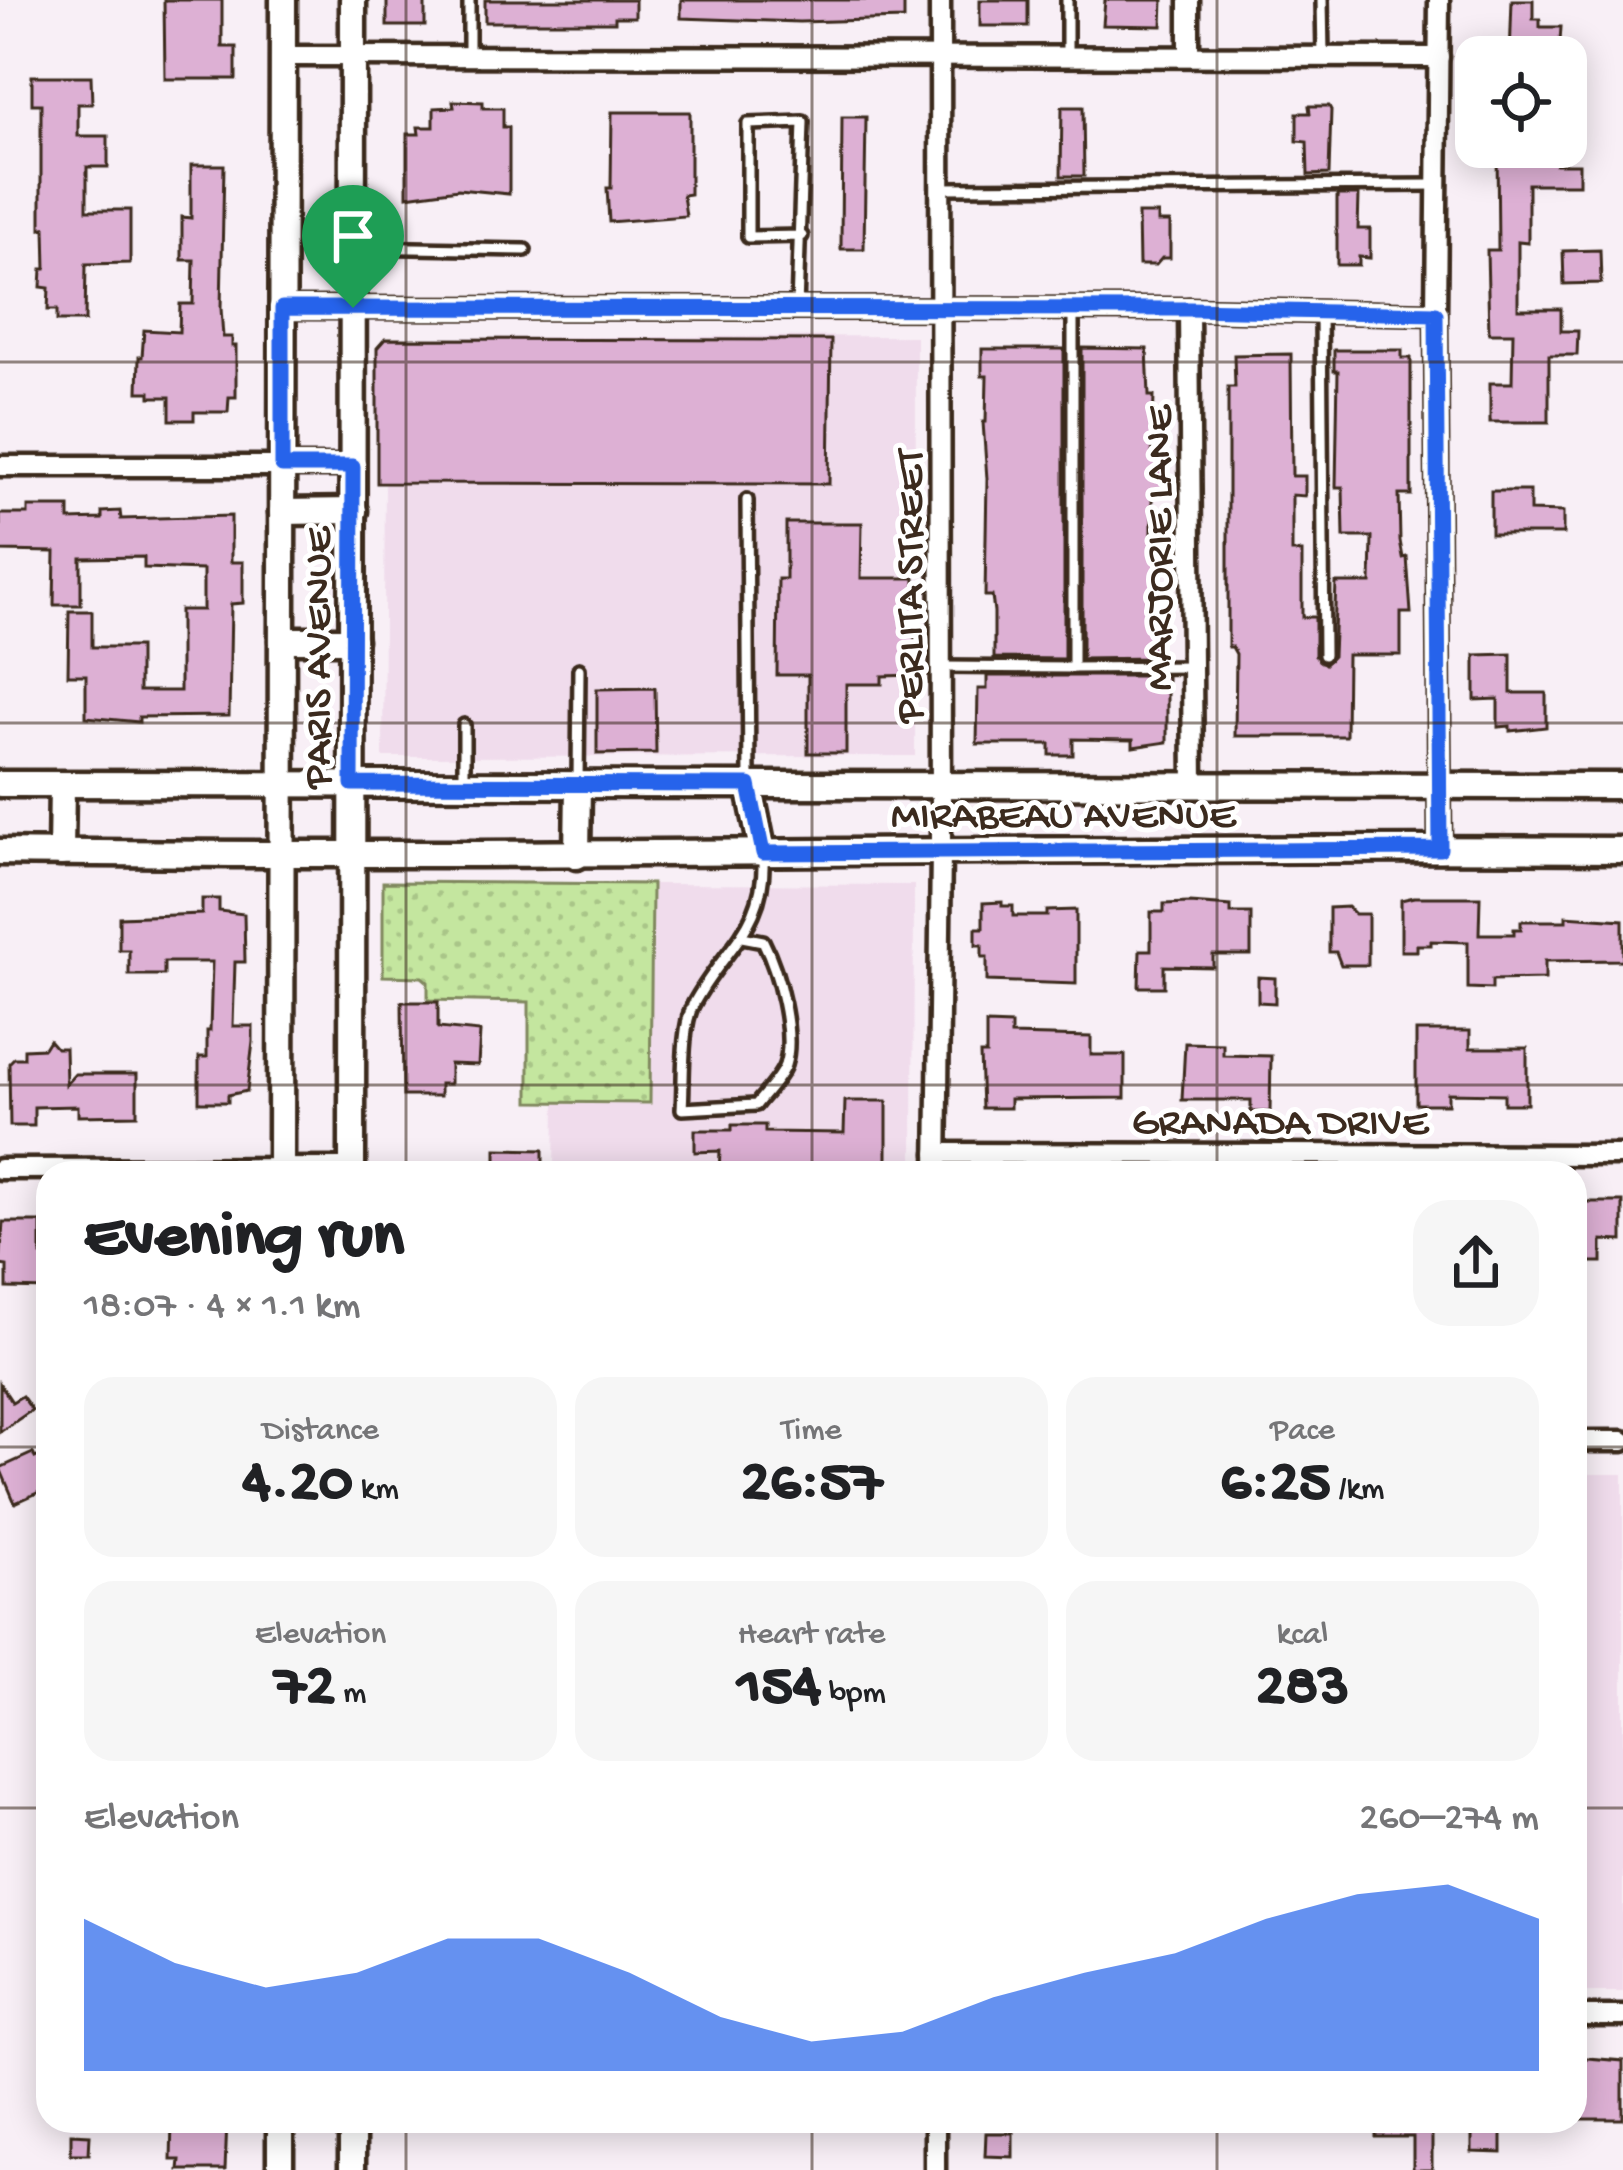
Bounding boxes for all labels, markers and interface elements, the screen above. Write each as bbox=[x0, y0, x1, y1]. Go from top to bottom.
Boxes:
map controls bbox=[1455, 36, 1587, 168]
button: locate bbox=[1455, 36, 1587, 168]
pin bbox=[302, 185, 404, 308]
icon: arrive bbox=[320, 203, 386, 269]
street label: MARJORIE LANE bbox=[1138, 403, 1187, 691]
street label: PERLITA STREET bbox=[889, 447, 938, 725]
street label: PARIS AVENUE bbox=[297, 525, 346, 791]
street label: MIRABEAU AVENUE bbox=[891, 794, 1237, 843]
street label: GRANADA DRIVE bbox=[1132, 1101, 1430, 1150]
button: share bbox=[1413, 1200, 1539, 1326]
text: Evening run bbox=[84, 1201, 404, 1279]
text: 18:07 · 4 × 1.1 km bbox=[84, 1285, 360, 1331]
text: Distance bbox=[262, 1413, 379, 1451]
text: Time bbox=[781, 1413, 842, 1451]
text: Pace bbox=[1270, 1413, 1335, 1451]
text: 4.20 bbox=[242, 1451, 353, 1521]
text: 26:57 bbox=[741, 1451, 882, 1521]
text: 6:25 bbox=[1220, 1451, 1331, 1521]
text: km bbox=[353, 1472, 399, 1510]
text: /km bbox=[1331, 1472, 1385, 1510]
text: Elevation bbox=[255, 1617, 386, 1655]
text: Heart rate bbox=[738, 1617, 885, 1655]
text: kcal bbox=[1277, 1617, 1328, 1655]
text: 72 bbox=[275, 1655, 335, 1725]
text: 154 bbox=[737, 1655, 821, 1725]
text: 283 bbox=[1256, 1655, 1349, 1725]
text: m bbox=[335, 1676, 366, 1714]
text: bpm bbox=[821, 1676, 886, 1714]
text: Elevation bbox=[84, 1797, 239, 1843]
text: 260–274 m bbox=[1359, 1797, 1539, 1843]

